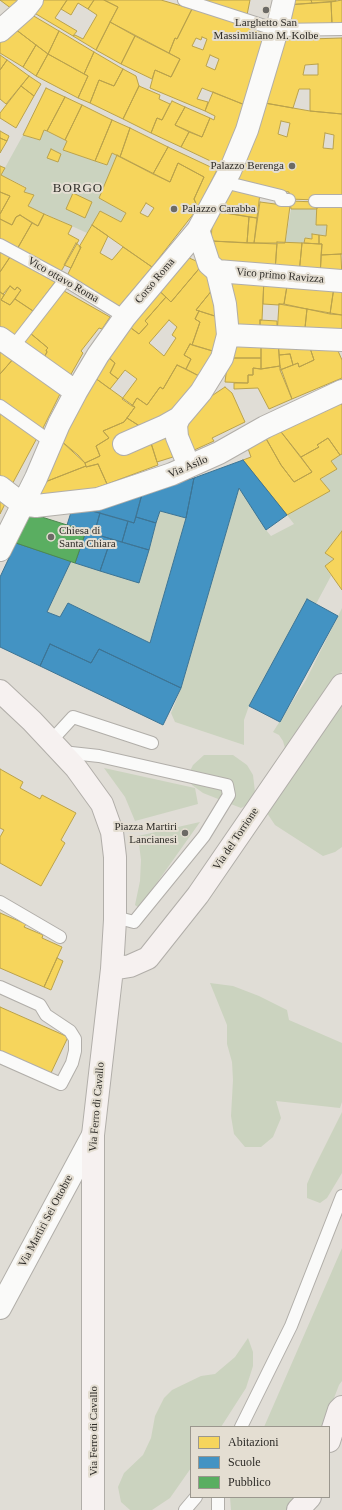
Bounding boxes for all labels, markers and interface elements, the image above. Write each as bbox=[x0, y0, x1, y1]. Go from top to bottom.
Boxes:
marker: Larghetto San Massimiliano M. Kolbe bbox=[261, 5, 271, 15]
place label: Larghetto San Massimiliano M. Kolbe bbox=[214, 16, 318, 42]
place label: Palazzo Berenga bbox=[210, 159, 284, 173]
marker: Palazzo Berenga bbox=[287, 161, 297, 171]
district label: BORGO bbox=[53, 181, 103, 197]
place label: Palazzo Carabba bbox=[182, 202, 256, 216]
marker: Palazzo Carabba bbox=[169, 204, 179, 214]
street label: Vico ottavo Roma bbox=[25, 254, 101, 306]
street label: Corso Roma bbox=[132, 256, 178, 306]
street label: Vico primo Ravizza bbox=[236, 266, 324, 286]
street label: Via Asilo bbox=[166, 453, 210, 481]
place label: Chiesa di Santa Chiara bbox=[59, 524, 116, 550]
marker: Chiesa di Santa Chiara bbox=[46, 532, 56, 542]
street label: Via del Torrione bbox=[210, 806, 262, 872]
place label: Piazza Martiri Lancianesi bbox=[114, 820, 177, 846]
marker: Piazza Martiri Lancianesi bbox=[180, 828, 190, 838]
street label: Via Ferro di Cavallo bbox=[87, 1062, 107, 1152]
street label: Via Martiri Sei Ottobre bbox=[16, 1173, 76, 1269]
street label: Via Ferro di Cavallo bbox=[87, 1386, 101, 1476]
legend bbox=[190, 1426, 330, 1498]
text: Abitazioni bbox=[228, 1435, 279, 1449]
text: Scuole bbox=[228, 1455, 261, 1469]
text: Pubblico bbox=[228, 1475, 271, 1489]

